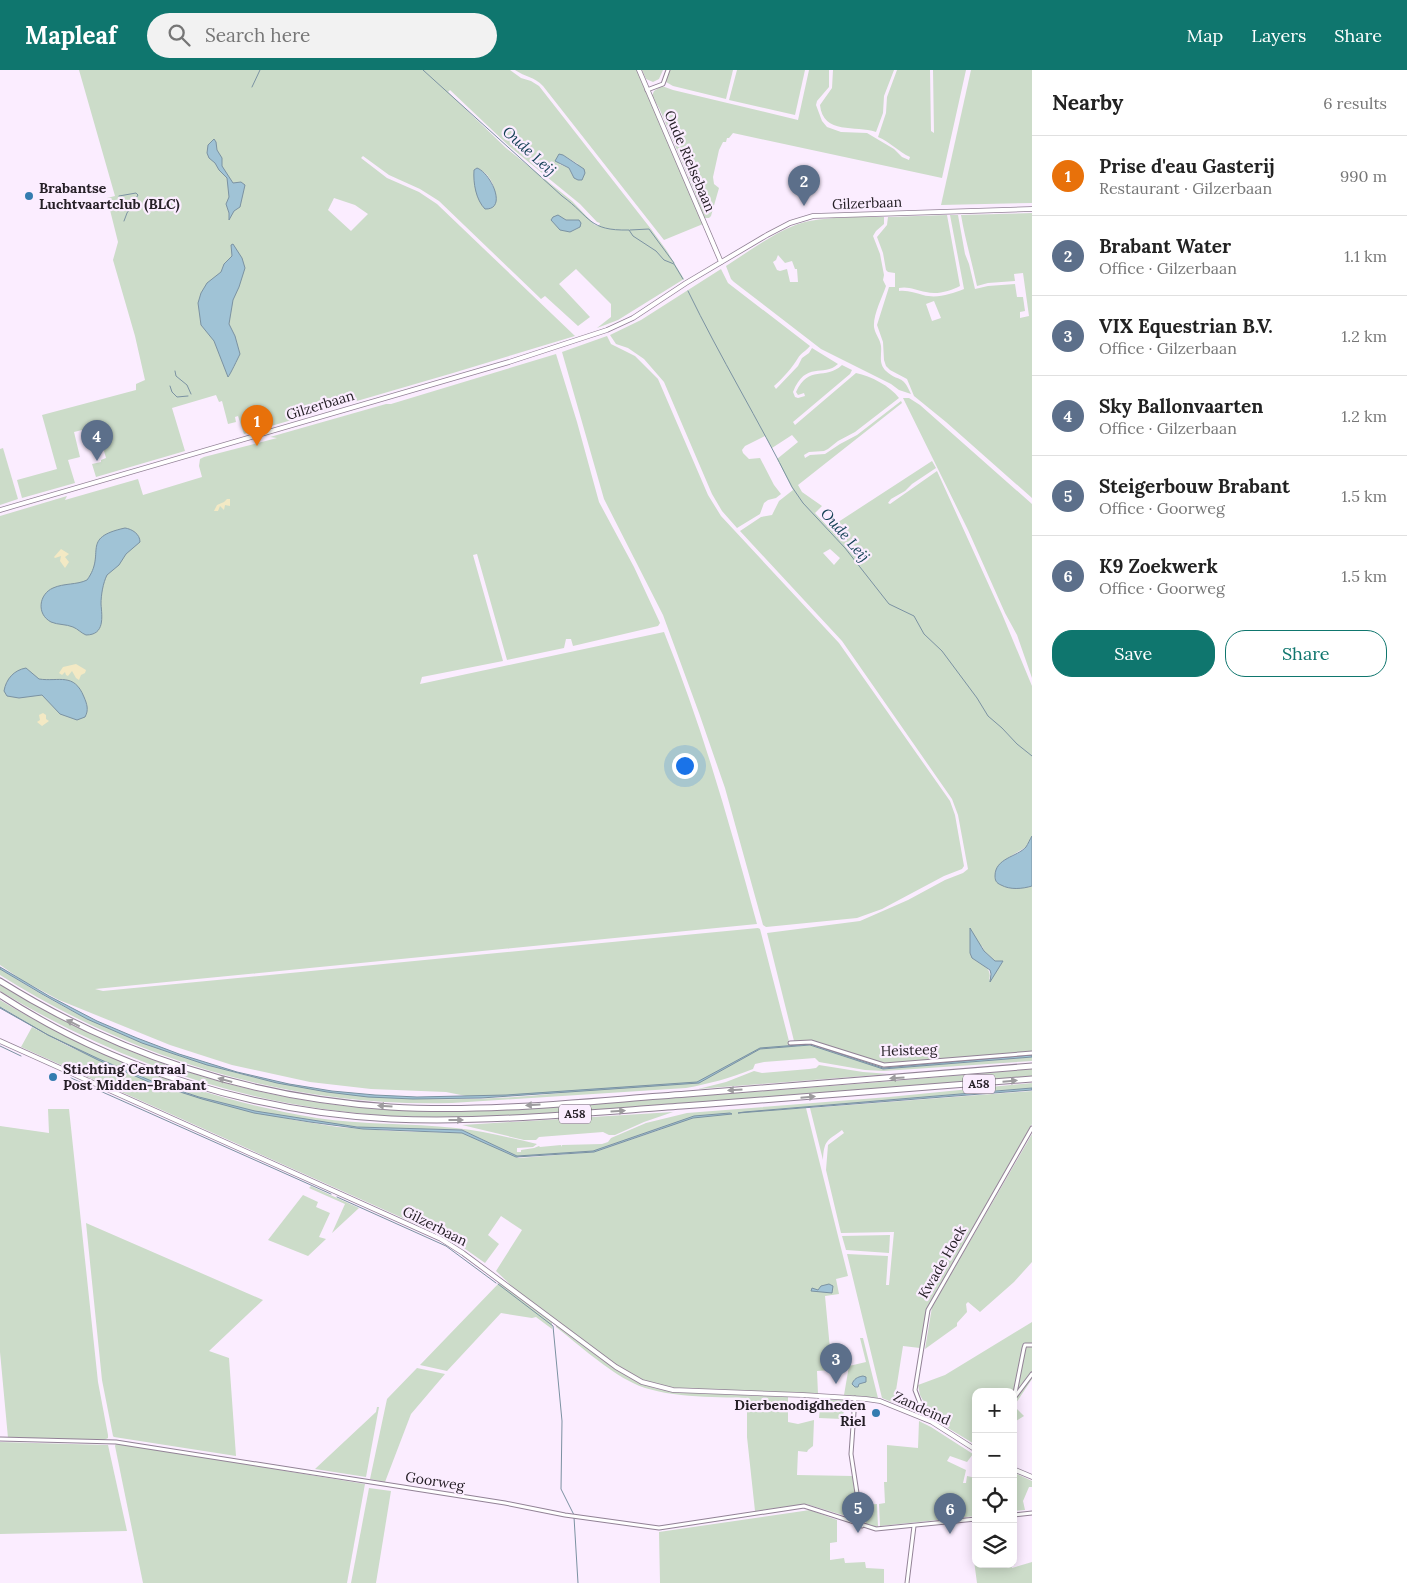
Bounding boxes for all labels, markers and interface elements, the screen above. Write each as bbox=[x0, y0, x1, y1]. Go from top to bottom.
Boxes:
search box bbox=[147, 13, 497, 58]
text: Mapleaf bbox=[25, 20, 117, 51]
icon: search bbox=[165, 21, 193, 49]
text: Search here bbox=[205, 23, 310, 47]
text: Map bbox=[1187, 24, 1223, 47]
text: Layers bbox=[1251, 24, 1306, 47]
text: Share bbox=[1334, 24, 1382, 47]
text: Nearby bbox=[1052, 89, 1123, 116]
text: 6 results bbox=[1323, 93, 1387, 113]
street label: Oude Rielsebaan bbox=[661, 108, 720, 215]
water label: Oude Leij bbox=[499, 122, 560, 179]
text: Prise d'eau Gasterij bbox=[1099, 154, 1275, 178]
pin: 2 bbox=[788, 165, 820, 206]
text: 1 bbox=[1065, 166, 1071, 186]
text: 990 m bbox=[1340, 166, 1387, 186]
text: Restaurant · Gilzerbaan bbox=[1099, 178, 1272, 198]
place label: Brabantse Luchtvaartclub (BLC) bbox=[39, 179, 180, 213]
marker: Brabantse Luchtvaartclub (BLC) bbox=[23, 190, 35, 202]
street label: Gilzerbaan bbox=[832, 193, 903, 213]
text: Brabant Water bbox=[1099, 234, 1231, 258]
text: 2 bbox=[1064, 246, 1072, 266]
text: 1.1 km bbox=[1344, 246, 1387, 266]
text: Office · Gilzerbaan bbox=[1099, 258, 1237, 278]
text: VIX Equestrian B.V. bbox=[1099, 314, 1273, 338]
text: 3 bbox=[1064, 326, 1072, 346]
text: 1.2 km bbox=[1342, 326, 1387, 346]
text: Office · Gilzerbaan bbox=[1099, 338, 1237, 358]
street label: Gilzerbaan bbox=[284, 386, 357, 424]
text: Sky Ballonvaarten bbox=[1099, 394, 1263, 418]
pin: 1 bbox=[241, 405, 273, 446]
text: 4 bbox=[1064, 406, 1072, 426]
text: 1.2 km bbox=[1342, 406, 1387, 426]
text: Office · Gilzerbaan bbox=[1099, 418, 1237, 438]
pin: 4 bbox=[81, 420, 113, 461]
text: Steigerbouw Brabant bbox=[1099, 474, 1290, 498]
text: 5 bbox=[1064, 486, 1072, 506]
text: 1.5 km bbox=[1341, 486, 1387, 506]
text: Office · Goorweg bbox=[1099, 498, 1225, 518]
water label: Oude Leij bbox=[817, 504, 874, 565]
text: K9 Zoekwerk bbox=[1099, 554, 1218, 578]
text: 6 bbox=[1063, 566, 1073, 586]
text: 1.5 km bbox=[1341, 566, 1387, 586]
text: Office · Goorweg bbox=[1099, 578, 1225, 598]
button: Save bbox=[1052, 630, 1215, 677]
button: Share bbox=[1225, 630, 1387, 677]
your location bbox=[672, 753, 698, 779]
one-way arrow bbox=[66, 1018, 81, 1027]
street label: Heisteeg bbox=[880, 1040, 938, 1060]
place label: Stichting Centraal Post Midden-Brabant bbox=[63, 1060, 207, 1094]
marker: Stichting Centraal Post Midden-Brabant bbox=[47, 1071, 59, 1083]
one-way arrow bbox=[889, 1074, 905, 1082]
road number: A58 bbox=[963, 1074, 995, 1094]
one-way arrow bbox=[218, 1076, 233, 1084]
one-way arrow bbox=[1002, 1076, 1018, 1084]
one-way arrow bbox=[727, 1086, 743, 1094]
one-way arrow bbox=[800, 1092, 816, 1100]
one-way arrow bbox=[524, 1101, 540, 1109]
one-way arrow bbox=[377, 1102, 393, 1110]
road number: A58 bbox=[559, 1104, 591, 1124]
one-way arrow bbox=[611, 1107, 627, 1115]
one-way arrow bbox=[448, 1115, 464, 1123]
street label: Gilzerbaan bbox=[400, 1202, 471, 1250]
street label: Kwade Hoek bbox=[914, 1222, 970, 1301]
pin: 3 bbox=[820, 1343, 852, 1384]
street label: Zandeind bbox=[891, 1387, 953, 1429]
map controls bbox=[972, 1388, 1017, 1568]
button: + bbox=[972, 1388, 1017, 1433]
place label: Dierbenodigdheden Riel bbox=[734, 1396, 867, 1430]
marker: Dierbenodigdheden Riel bbox=[870, 1407, 882, 1419]
button: − bbox=[972, 1433, 1017, 1478]
street label: Goorweg bbox=[404, 1467, 466, 1495]
button: locate bbox=[972, 1478, 1017, 1523]
pin: 5 bbox=[842, 1492, 874, 1533]
pin: 6 bbox=[934, 1493, 966, 1534]
button: layers bbox=[972, 1523, 1017, 1568]

